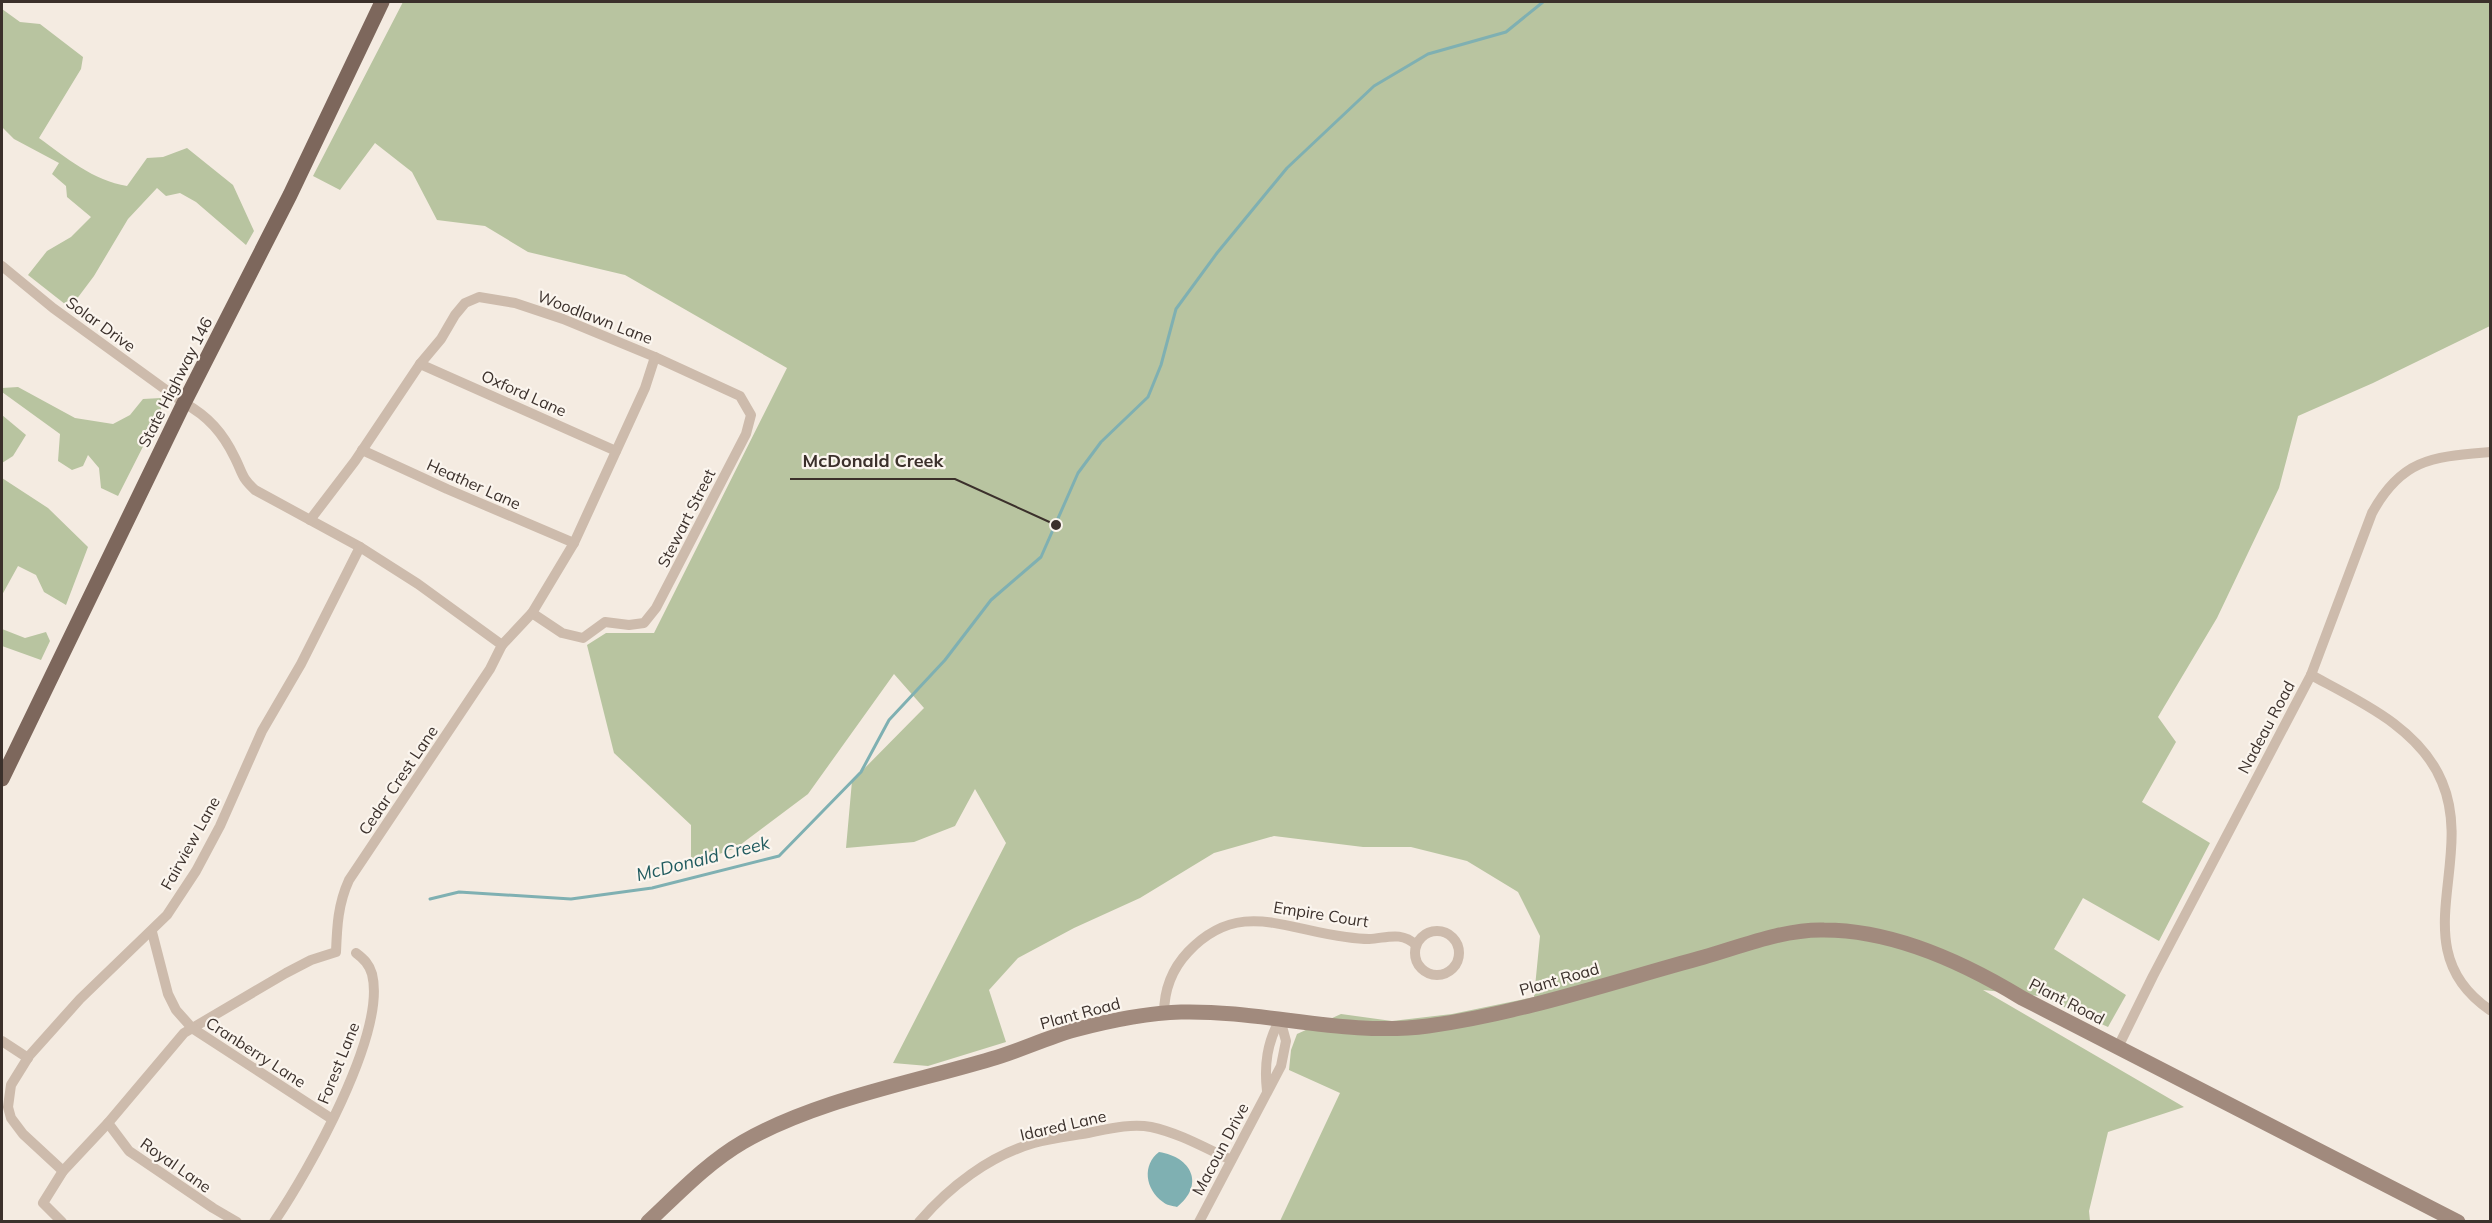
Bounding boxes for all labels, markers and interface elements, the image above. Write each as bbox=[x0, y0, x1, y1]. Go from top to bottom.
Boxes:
street label: Woodlawn Lane bbox=[535, 286, 655, 348]
street label: Solar Drive bbox=[62, 292, 140, 356]
street label: State Highway 146 bbox=[134, 314, 216, 450]
street label: Oxford Lane bbox=[478, 365, 570, 421]
callout: McDonald Creek bbox=[790, 443, 955, 479]
text: McDonald Creek bbox=[803, 449, 944, 472]
street label: Heather Lane bbox=[424, 454, 524, 514]
street label: Stewart Street bbox=[653, 465, 720, 571]
street label: Nadeau Road bbox=[2233, 677, 2299, 777]
street label: Cedar Crest Lane bbox=[354, 721, 442, 839]
street label: Fairview Lane bbox=[156, 793, 224, 893]
water label: McDonald Creek bbox=[634, 831, 773, 886]
street label: Empire Court bbox=[1272, 897, 1370, 931]
street label: Plant Road bbox=[1517, 958, 1601, 1000]
street label: Plant Road bbox=[2026, 973, 2108, 1029]
street label: Plant Road bbox=[1038, 993, 1122, 1033]
street label: Cranberry Lane bbox=[202, 1012, 310, 1092]
street label: Forest Lane bbox=[313, 1019, 363, 1107]
street label: Macoun Drive bbox=[1187, 1099, 1253, 1199]
street label: Idared Lane bbox=[1018, 1105, 1108, 1145]
street label: Royal Lane bbox=[137, 1133, 215, 1197]

